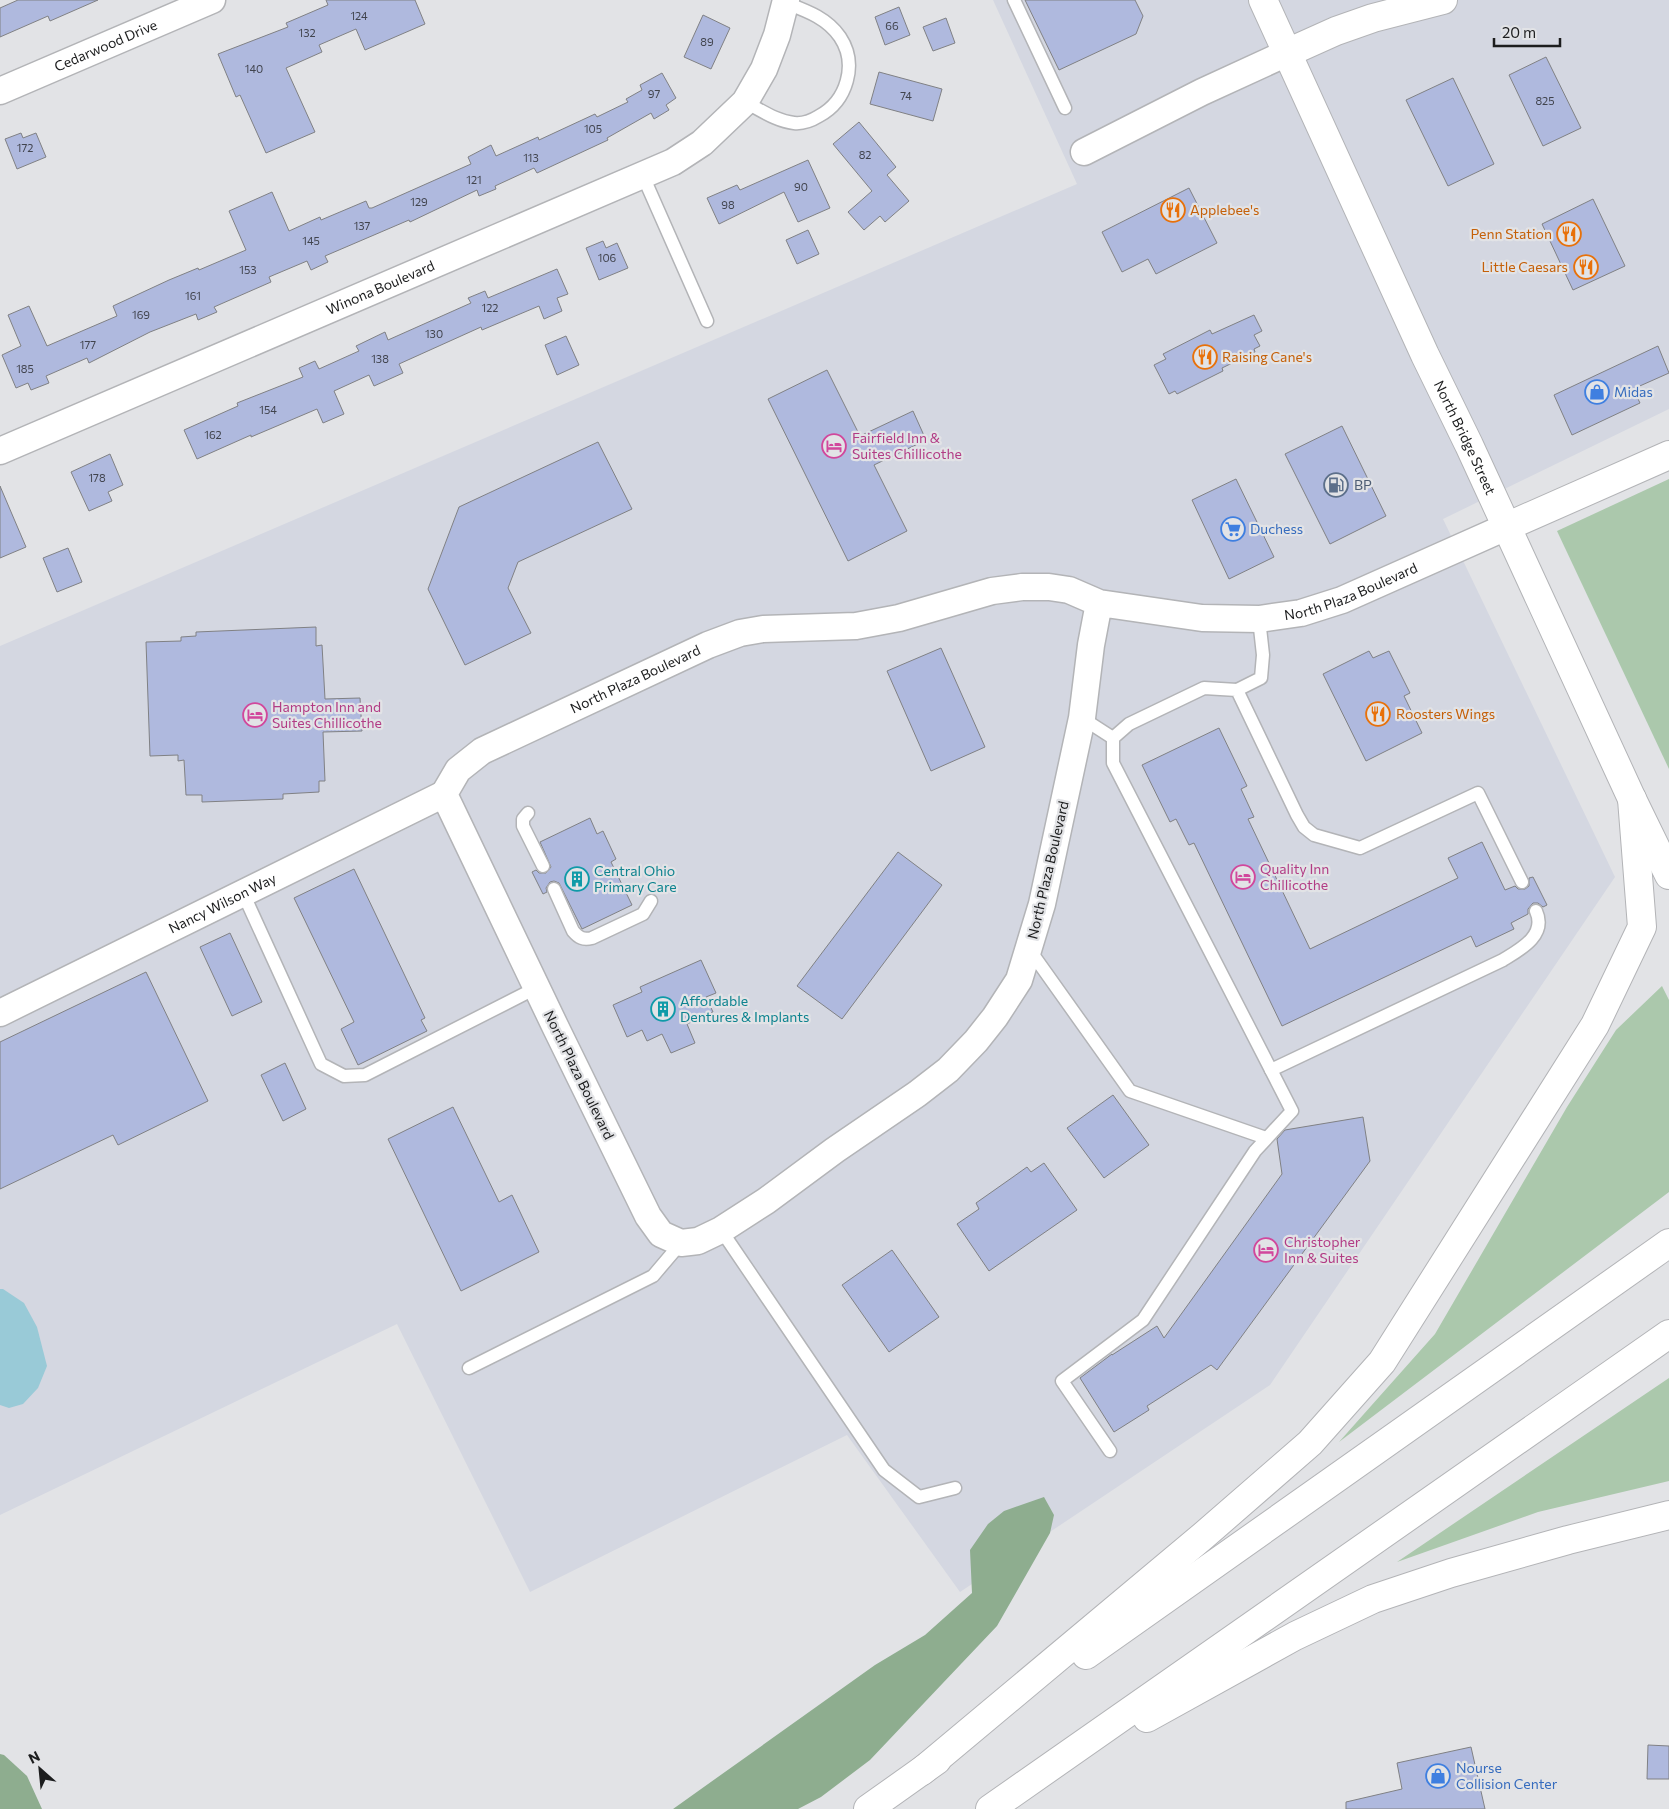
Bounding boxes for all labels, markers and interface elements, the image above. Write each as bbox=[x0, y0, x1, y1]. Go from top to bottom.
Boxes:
house number: 124 bbox=[350, 9, 368, 22]
scale bar bbox=[1494, 15, 1560, 47]
street label: Cedarwood Drive bbox=[51, 16, 160, 75]
house number: 66 bbox=[885, 19, 899, 32]
text: 20 m bbox=[1502, 23, 1536, 41]
house number: 132 bbox=[298, 26, 316, 39]
house number: 89 bbox=[700, 35, 714, 48]
house number: 140 bbox=[245, 62, 263, 75]
house number: 97 bbox=[648, 87, 660, 100]
house number: 74 bbox=[900, 89, 912, 102]
house number: 825 bbox=[1535, 94, 1555, 107]
house number: 105 bbox=[584, 122, 602, 135]
house number: 172 bbox=[17, 141, 33, 154]
house number: 82 bbox=[859, 148, 871, 161]
house number: 113 bbox=[523, 151, 539, 164]
house number: 121 bbox=[466, 173, 482, 186]
house number: 90 bbox=[794, 180, 808, 193]
house number: 129 bbox=[410, 195, 428, 208]
restaurant icon: Applebee's bbox=[1160, 197, 1186, 223]
house number: 98 bbox=[721, 198, 735, 211]
place label: Applebee's bbox=[1190, 201, 1259, 218]
house number: 137 bbox=[354, 219, 371, 232]
restaurant icon: Penn Station bbox=[1556, 221, 1582, 247]
place label: Penn Station bbox=[1470, 225, 1552, 242]
house number: 145 bbox=[302, 234, 320, 247]
house number: 106 bbox=[598, 251, 617, 264]
restaurant icon: Little Caesars bbox=[1573, 254, 1599, 280]
street label: Winona Boulevard bbox=[323, 256, 437, 318]
place label: Little Caesars bbox=[1482, 258, 1568, 275]
house number: 153 bbox=[239, 263, 257, 276]
house number: 161 bbox=[185, 289, 201, 302]
house number: 122 bbox=[482, 301, 498, 314]
house number: 169 bbox=[132, 308, 150, 321]
house number: 130 bbox=[425, 327, 443, 340]
house number: 177 bbox=[80, 338, 96, 351]
restaurant icon: Raising Cane's bbox=[1192, 344, 1218, 370]
place label: Raising Cane's bbox=[1222, 348, 1312, 365]
house number: 138 bbox=[371, 352, 389, 365]
house number: 185 bbox=[16, 362, 34, 375]
street label: North Bridge Street bbox=[1431, 378, 1500, 497]
shop icon: Midas bbox=[1584, 379, 1610, 405]
place label: Midas bbox=[1614, 383, 1653, 400]
house number: 154 bbox=[259, 403, 277, 416]
house number: 162 bbox=[204, 428, 222, 441]
place label: Fairfield Inn & Suites Chillicothe bbox=[852, 429, 962, 462]
hotel icon: Fairfield Inn & Suites Chillicothe bbox=[821, 433, 847, 459]
house number: 178 bbox=[88, 471, 106, 484]
fuel station icon: BP bbox=[1323, 472, 1349, 498]
place label: BP bbox=[1354, 476, 1372, 493]
supermarket icon: Duchess bbox=[1220, 516, 1246, 542]
place label: Duchess bbox=[1250, 520, 1303, 537]
street label: North Plaza Boulevard bbox=[1283, 559, 1420, 623]
street label: North Plaza Boulevard bbox=[567, 641, 703, 716]
place label: Hampton Inn and Suites Chillicothe bbox=[272, 698, 382, 731]
restaurant icon: Roosters Wings bbox=[1365, 701, 1391, 727]
hotel icon: Hampton Inn and Suites Chillicothe bbox=[242, 702, 268, 728]
place label: Roosters Wings bbox=[1396, 705, 1495, 722]
street label: North Plaza Boulevard bbox=[1023, 799, 1072, 941]
place label: Quality Inn Chillicothe bbox=[1260, 860, 1329, 893]
place label: Central Ohio Primary Care bbox=[594, 862, 677, 895]
hotel icon: Quality Inn Chillicothe bbox=[1230, 864, 1256, 890]
building icon: Central Ohio Primary Care bbox=[564, 866, 590, 892]
street label: Nancy Wilson Way bbox=[166, 869, 279, 936]
place label: Affordable Dentures & Implants bbox=[680, 992, 809, 1025]
building icon: Affordable Dentures & Implants bbox=[650, 996, 676, 1022]
street label: North Plaza Boulevard bbox=[541, 1008, 618, 1142]
place label: Christopher Inn & Suites bbox=[1284, 1233, 1361, 1266]
hotel icon: Christopher Inn & Suites bbox=[1253, 1237, 1279, 1263]
north arrow bbox=[15, 1744, 65, 1794]
text: N bbox=[25, 1747, 42, 1767]
place label: Nourse Collision Center bbox=[1456, 1759, 1558, 1792]
shop icon: Nourse Collision Center bbox=[1425, 1763, 1451, 1789]

